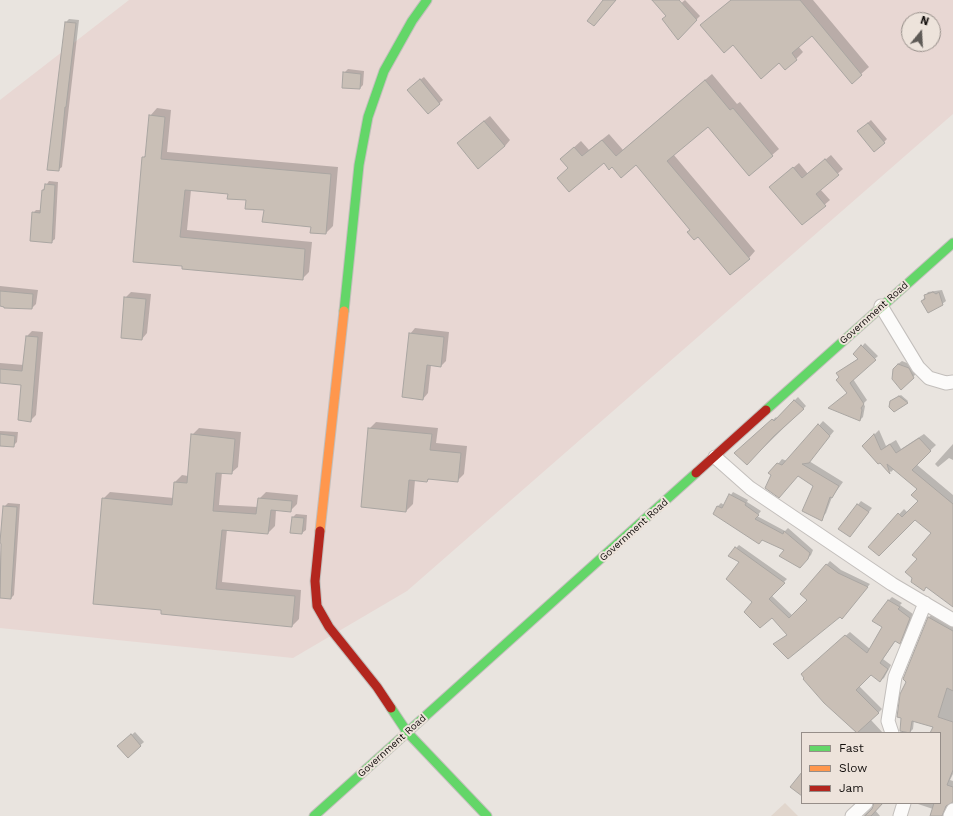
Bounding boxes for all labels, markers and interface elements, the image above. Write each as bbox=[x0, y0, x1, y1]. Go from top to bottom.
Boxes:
north arrow bbox=[901, 12, 941, 52]
text: N bbox=[919, 14, 930, 29]
street label: Government Road bbox=[837, 279, 911, 347]
street label: Government Road bbox=[597, 496, 671, 564]
street label: Government Road bbox=[355, 712, 429, 780]
legend bbox=[801, 732, 941, 804]
text: Fast bbox=[839, 741, 864, 755]
text: Slow bbox=[839, 761, 867, 775]
text: Jam bbox=[839, 781, 864, 795]

